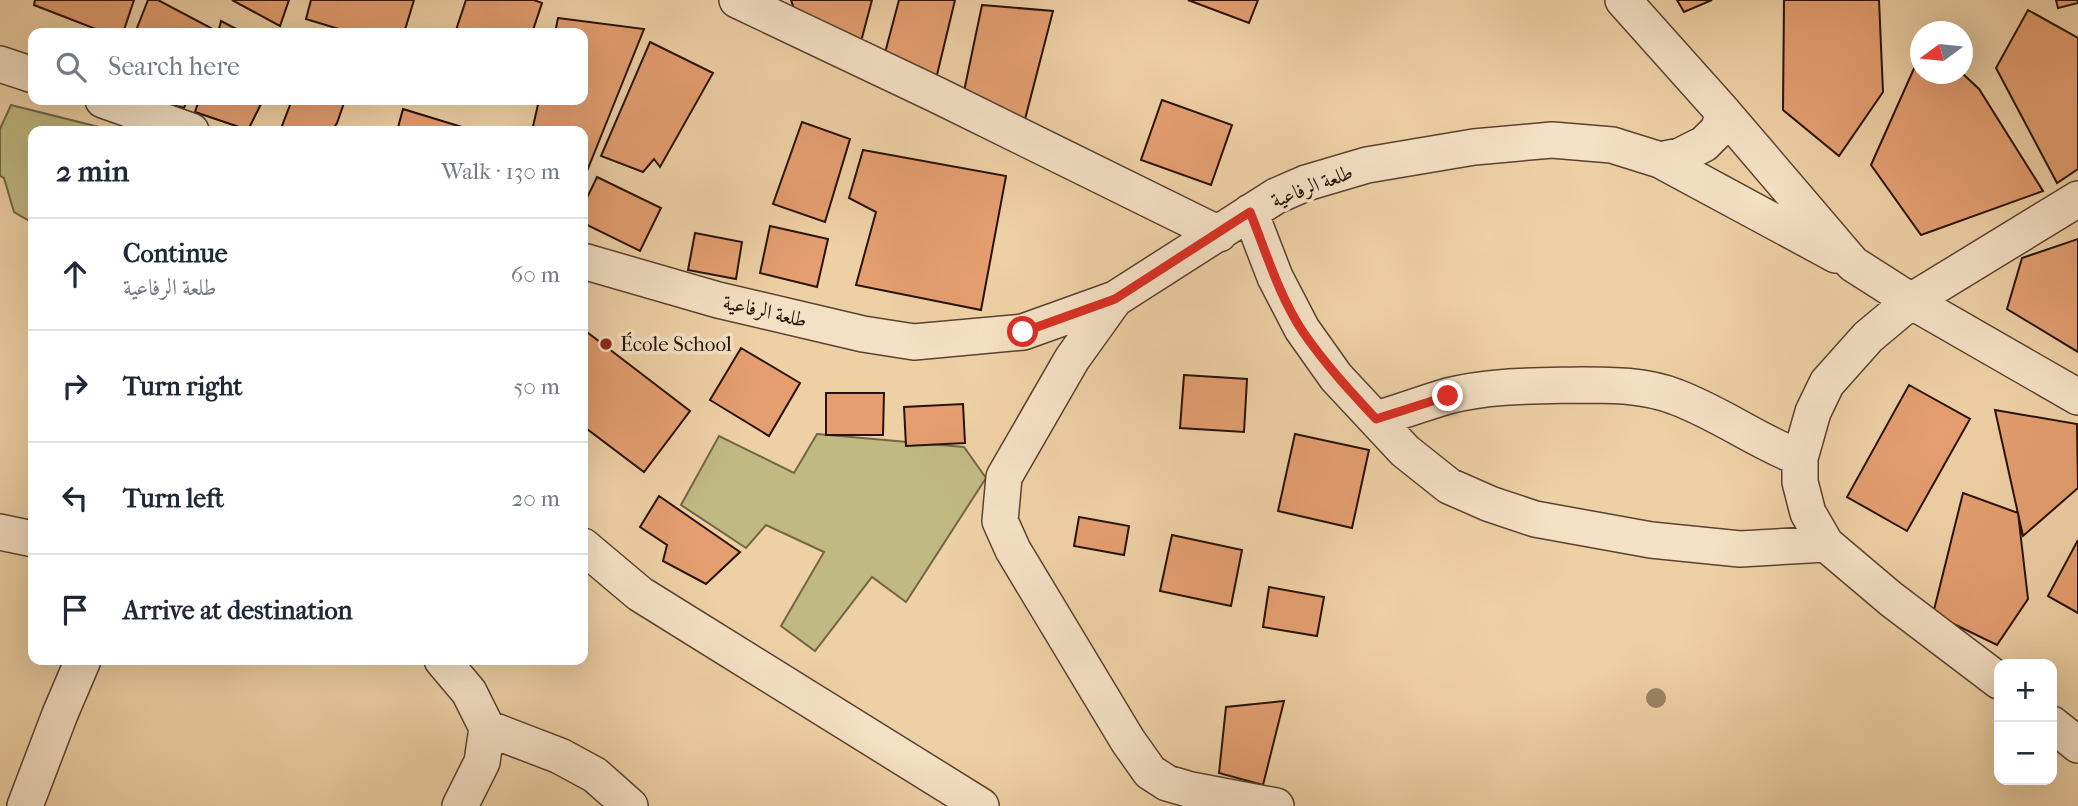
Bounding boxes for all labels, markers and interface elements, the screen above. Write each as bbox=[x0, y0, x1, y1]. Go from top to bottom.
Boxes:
north arrow bbox=[1910, 21, 1973, 84]
search box bbox=[28, 28, 588, 105]
icon: search bbox=[52, 48, 90, 86]
text: Search here bbox=[108, 51, 240, 82]
text: 2 min bbox=[56, 154, 129, 189]
text: Walk · 130 m bbox=[441, 158, 560, 185]
street label: طلعة الرفاعية bbox=[1268, 159, 1356, 213]
text: Continue bbox=[123, 238, 228, 269]
icon: ahead bbox=[56, 255, 94, 293]
text: 60 m bbox=[511, 261, 560, 288]
text: طلعة الرفاعية bbox=[123, 274, 217, 301]
street label: طلعة الرفاعية bbox=[721, 290, 809, 332]
route start bbox=[1007, 316, 1038, 347]
place label: École School bbox=[620, 332, 732, 356]
marker: École School bbox=[598, 336, 614, 352]
icon: right bbox=[56, 367, 94, 405]
text: Turn right bbox=[123, 371, 243, 402]
text: 50 m bbox=[513, 373, 560, 400]
route end bbox=[1432, 380, 1463, 411]
icon: left bbox=[56, 479, 94, 517]
text: Turn left bbox=[123, 483, 224, 514]
text: 20 m bbox=[511, 485, 560, 512]
icon: arrive bbox=[56, 591, 94, 629]
text: Arrive at destination bbox=[123, 595, 353, 626]
map controls bbox=[1994, 659, 2057, 785]
button: + bbox=[1994, 659, 2057, 722]
button: − bbox=[1994, 722, 2057, 785]

